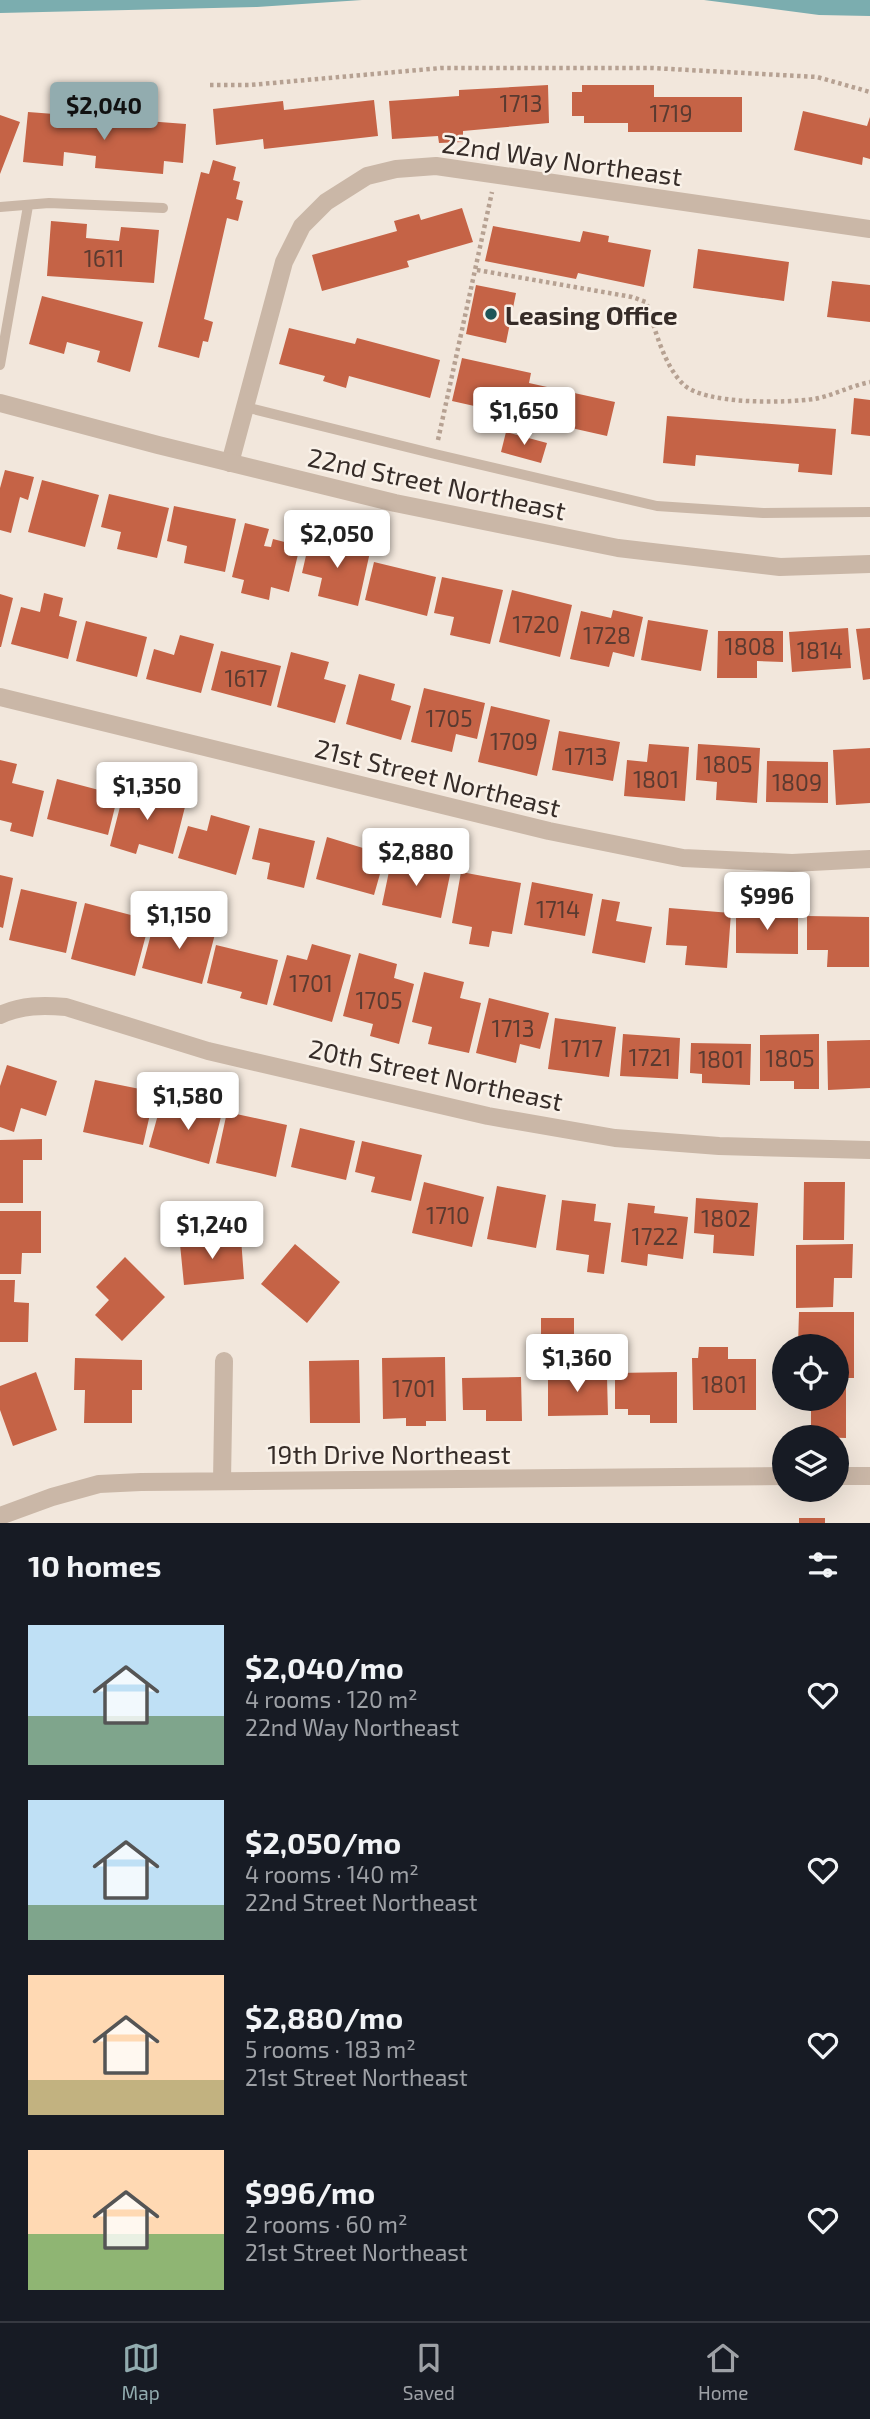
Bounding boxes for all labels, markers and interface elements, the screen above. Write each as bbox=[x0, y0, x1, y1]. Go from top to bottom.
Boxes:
pin: $2,040 bbox=[47, 82, 161, 142]
house number: 1713 bbox=[500, 89, 542, 117]
text: $2,040 bbox=[66, 91, 142, 119]
house number: 1719 bbox=[649, 99, 693, 127]
street label: 22nd Way Northeast bbox=[440, 127, 684, 191]
house number: 1611 bbox=[84, 244, 124, 272]
place label: Leasing Office bbox=[505, 299, 678, 330]
marker: Leasing Office bbox=[483, 306, 499, 322]
pin: $1,650 bbox=[467, 388, 581, 447]
text: $1,650 bbox=[489, 396, 559, 424]
street label: 22nd Street Northeast bbox=[305, 441, 569, 526]
pin: $2,050 bbox=[280, 510, 394, 570]
text: $2,050 bbox=[300, 519, 374, 547]
house number: 1720 bbox=[512, 610, 560, 638]
house number: 1728 bbox=[583, 621, 631, 649]
house number: 1808 bbox=[725, 632, 775, 660]
house number: 1814 bbox=[797, 636, 843, 664]
house number: 1617 bbox=[224, 664, 268, 692]
house number: 1705 bbox=[425, 704, 473, 732]
house number: 1709 bbox=[490, 727, 538, 755]
street label: 21st Street Northeast bbox=[312, 732, 564, 823]
house number: 1713 bbox=[565, 742, 607, 770]
house number: 1805 bbox=[703, 750, 753, 778]
pin: $1,350 bbox=[90, 762, 204, 822]
house number: 1801 bbox=[633, 765, 679, 793]
house number: 1809 bbox=[772, 768, 822, 796]
text: $1,350 bbox=[112, 771, 182, 799]
pin: $2,880 bbox=[359, 828, 473, 888]
text: $2,880 bbox=[378, 837, 454, 865]
pin: $996 bbox=[726, 872, 808, 932]
text: $996 bbox=[740, 881, 794, 909]
pin: $1,150 bbox=[122, 892, 236, 951]
house number: 1714 bbox=[536, 895, 580, 923]
text: $1,150 bbox=[147, 900, 212, 928]
house number: 1701 bbox=[289, 969, 333, 997]
house number: 1705 bbox=[355, 986, 403, 1014]
house number: 1713 bbox=[492, 1014, 534, 1042]
street label: 20th Street Northeast bbox=[306, 1032, 566, 1116]
house number: 1717 bbox=[561, 1034, 603, 1062]
house number: 1721 bbox=[628, 1043, 672, 1071]
house number: 1805 bbox=[765, 1044, 815, 1072]
house number: 1801 bbox=[698, 1045, 744, 1073]
pin: $1,580 bbox=[131, 1072, 245, 1132]
text: $1,580 bbox=[153, 1081, 223, 1109]
house number: 1710 bbox=[426, 1201, 470, 1229]
pin: $1,240 bbox=[155, 1202, 269, 1261]
house number: 1802 bbox=[701, 1204, 751, 1232]
text: $1,240 bbox=[176, 1210, 248, 1238]
house number: 1722 bbox=[632, 1222, 678, 1250]
pin: $1,360 bbox=[520, 1334, 634, 1394]
map controls bbox=[772, 1334, 849, 1502]
button: locate bbox=[772, 1334, 849, 1411]
text: $1,360 bbox=[542, 1343, 612, 1371]
house number: 1801 bbox=[701, 1370, 747, 1398]
house number: 1701 bbox=[392, 1374, 436, 1402]
button: layers bbox=[772, 1425, 849, 1502]
street label: 19th Drive Northeast bbox=[267, 1438, 511, 1469]
icon: filters bbox=[804, 1546, 842, 1584]
text: 10 homes bbox=[28, 1547, 161, 1583]
text: $2,040/mo bbox=[245, 1649, 404, 1685]
icon: home bbox=[84, 1653, 168, 1737]
icon: heart bbox=[804, 1676, 842, 1714]
text: 4 rooms · 120 m² bbox=[245, 1685, 418, 1713]
text: 22nd Way Northeast bbox=[245, 1713, 459, 1741]
text: $2,050/mo bbox=[245, 1824, 401, 1860]
icon: home bbox=[84, 1828, 168, 1912]
icon: heart bbox=[804, 1851, 842, 1889]
text: 4 rooms · 140 m² bbox=[245, 1860, 419, 1888]
text: 22nd Street Northeast bbox=[245, 1888, 478, 1916]
text: $2,880/mo bbox=[245, 1999, 403, 2035]
icon: home bbox=[84, 2003, 168, 2087]
icon: heart bbox=[804, 2026, 842, 2064]
text: 5 rooms · 183 m² bbox=[245, 2035, 416, 2063]
text: 21st Street Northeast bbox=[245, 2063, 468, 2091]
text: $996/mo bbox=[245, 2174, 375, 2210]
icon: home bbox=[84, 2178, 168, 2262]
icon: heart bbox=[804, 2201, 842, 2239]
text: 2 rooms · 60 m² bbox=[245, 2210, 407, 2238]
text: 21st Street Northeast bbox=[245, 2238, 468, 2266]
tab: Map bbox=[122, 2339, 160, 2404]
tab: Saved bbox=[403, 2339, 455, 2404]
tab: Home bbox=[698, 2339, 748, 2404]

